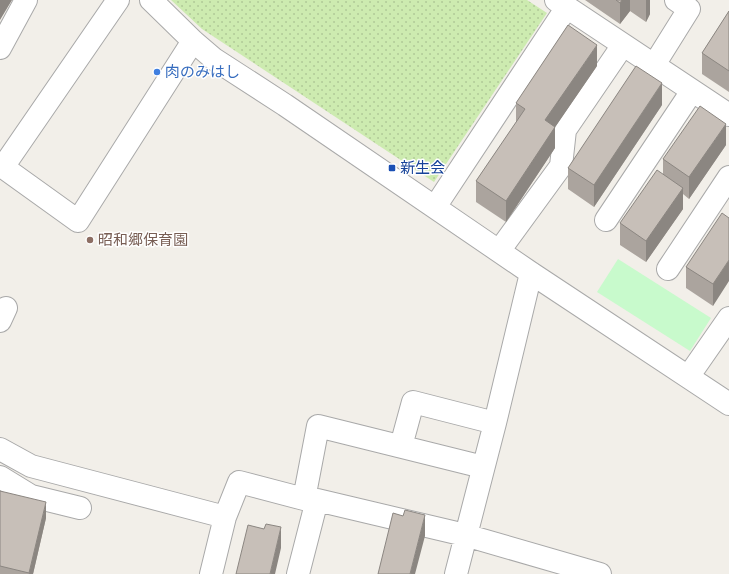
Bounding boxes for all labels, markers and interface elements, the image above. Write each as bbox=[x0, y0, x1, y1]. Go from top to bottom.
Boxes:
place label: 肉のみはし bbox=[165, 63, 240, 81]
marker: 肉のみはし bbox=[152, 67, 162, 77]
place label: 新生会 bbox=[400, 159, 445, 177]
marker: 新生会 bbox=[387, 163, 397, 173]
place label: 昭和郷保育園 bbox=[98, 231, 188, 249]
marker: 昭和郷保育園 bbox=[85, 235, 95, 245]

